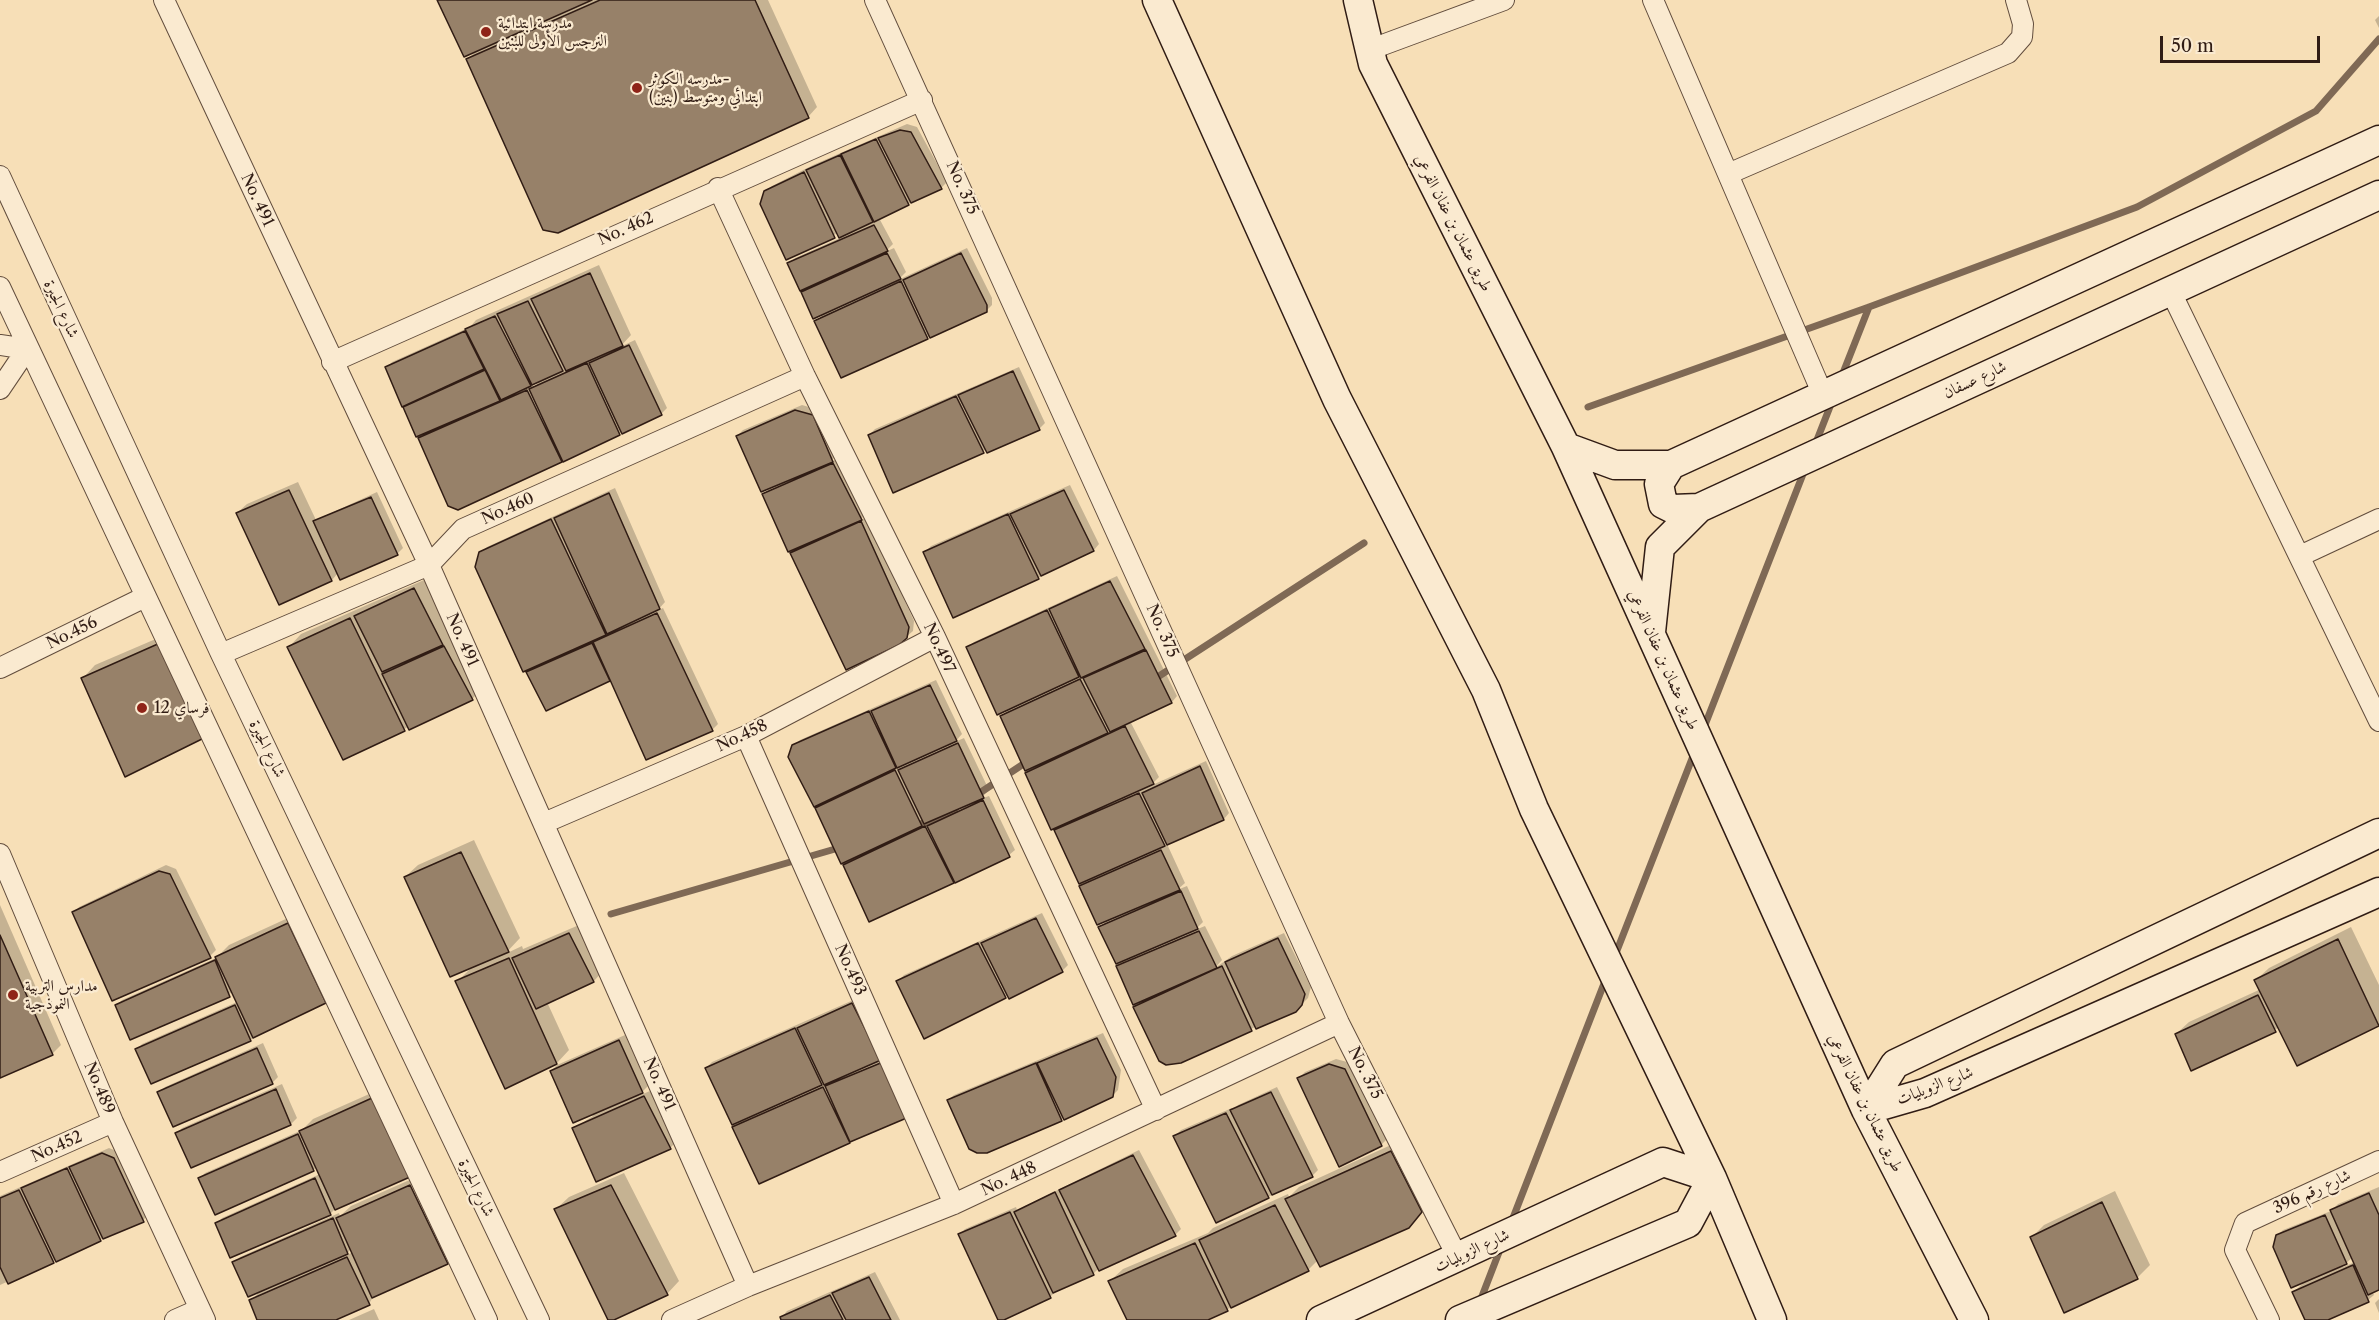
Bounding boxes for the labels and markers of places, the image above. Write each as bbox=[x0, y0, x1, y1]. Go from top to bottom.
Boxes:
place label: مدرسة ابتدائية النرجس الأولى للبنين bbox=[498, 13, 607, 51]
marker: مدرسة ابتدائية النرجس الأولى للبنين bbox=[479, 25, 493, 39]
place label: مدرسه الكوثر- ابتدائي ومتوسط (بنين) bbox=[649, 69, 762, 107]
marker: مدرسه الكوثر- ابتدائي ومتوسط (بنين) bbox=[630, 81, 644, 95]
place label: فرساي 12 bbox=[154, 698, 209, 718]
marker: فرساي 12 bbox=[135, 701, 149, 715]
place label: مدارس التربية النموذجية bbox=[25, 976, 98, 1014]
marker: مدارس التربية النموذجية bbox=[6, 988, 20, 1002]

